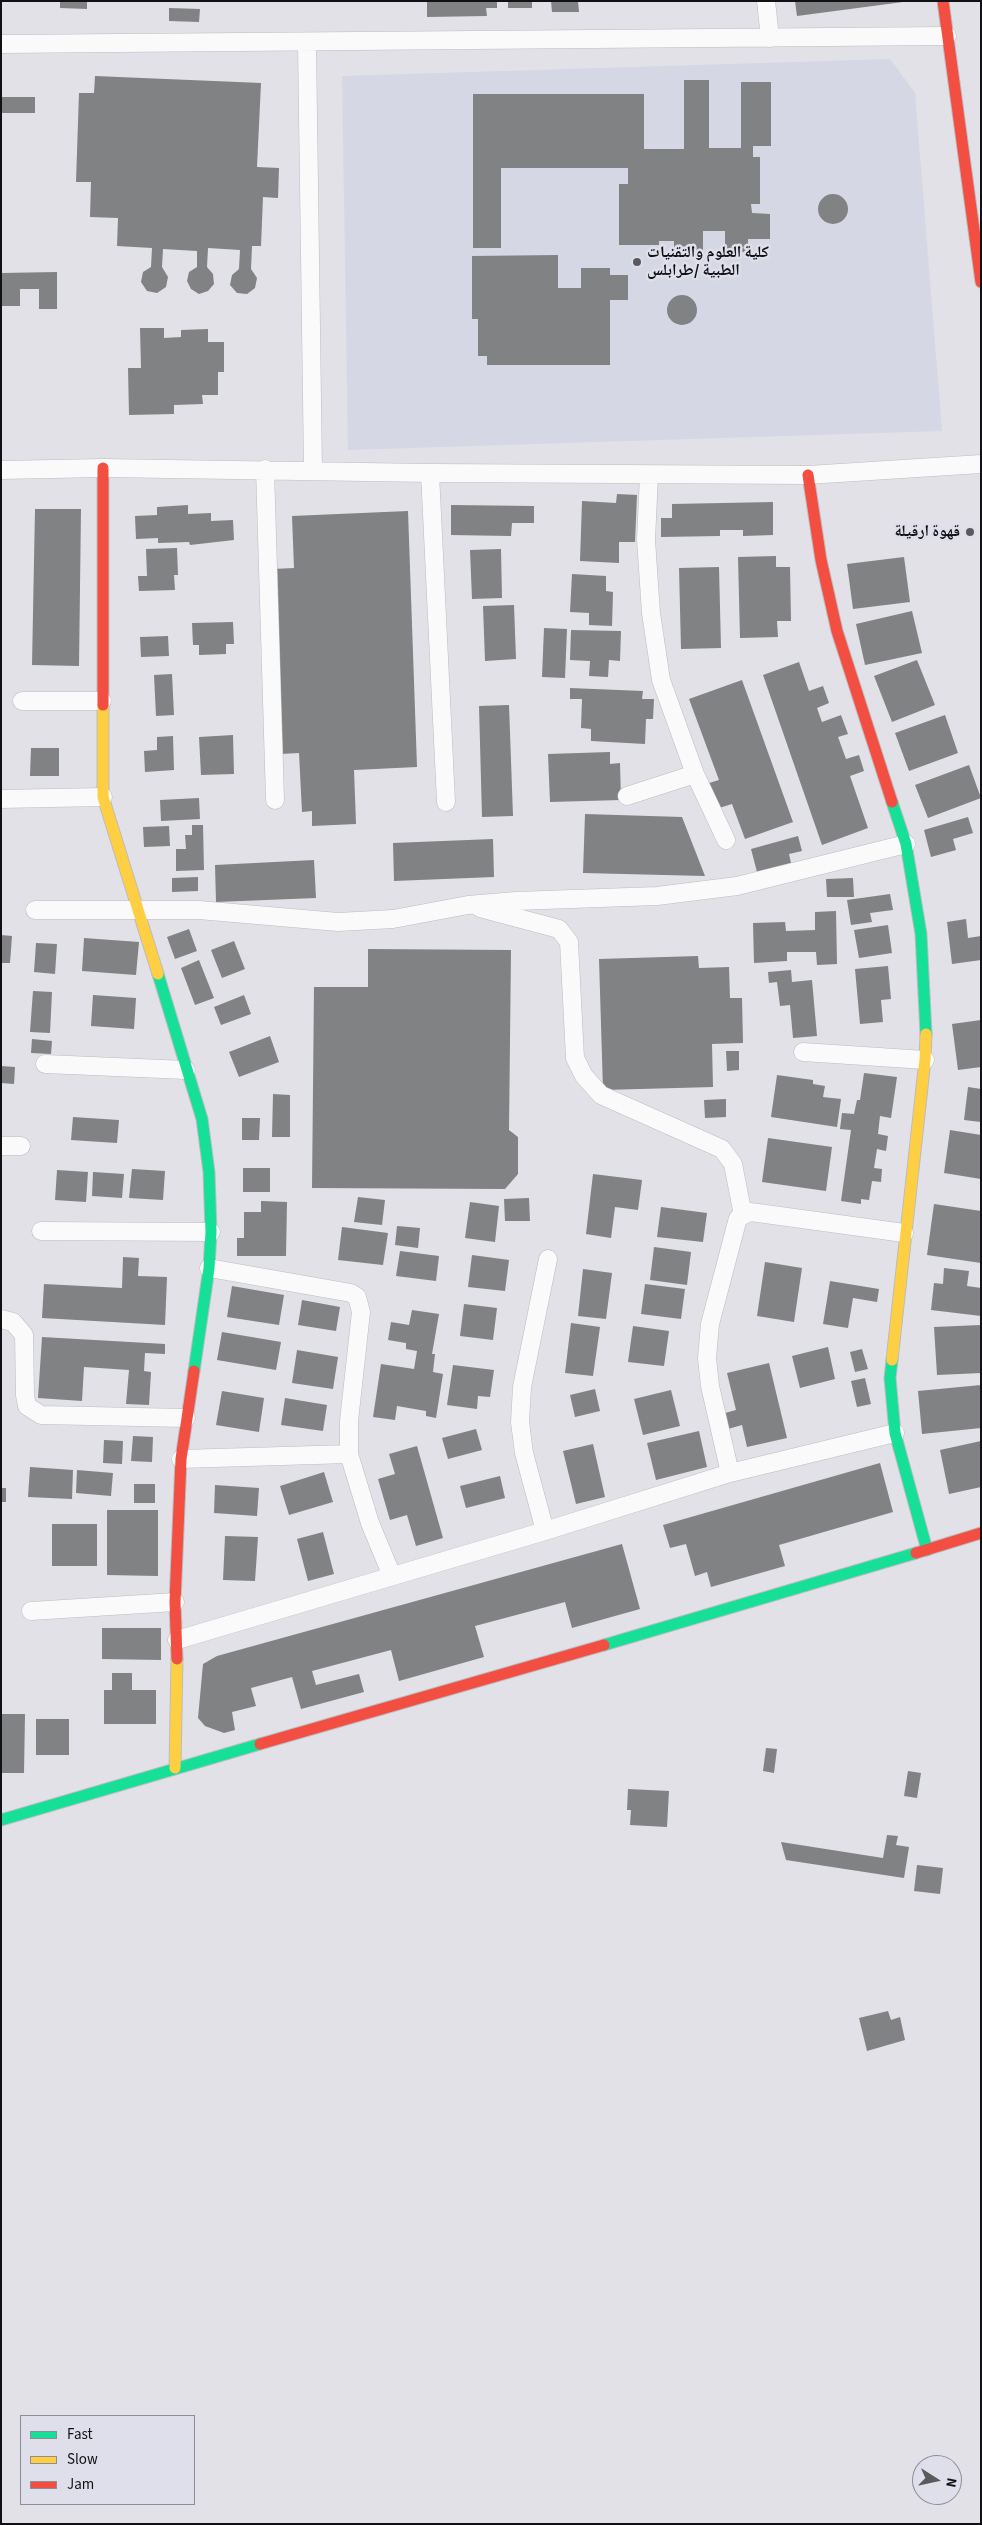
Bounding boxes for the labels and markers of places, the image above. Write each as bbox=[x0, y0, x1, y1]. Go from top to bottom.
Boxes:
place label: كلية العلوم والتقنيات الطبية /طرابلس bbox=[647, 243, 769, 281]
marker: كلية العلوم والتقنيات الطبية /طرابلس bbox=[631, 256, 643, 268]
place label: قهوة ارقيلة bbox=[894, 522, 960, 542]
marker: قهوة ارقيلة bbox=[964, 526, 976, 538]

